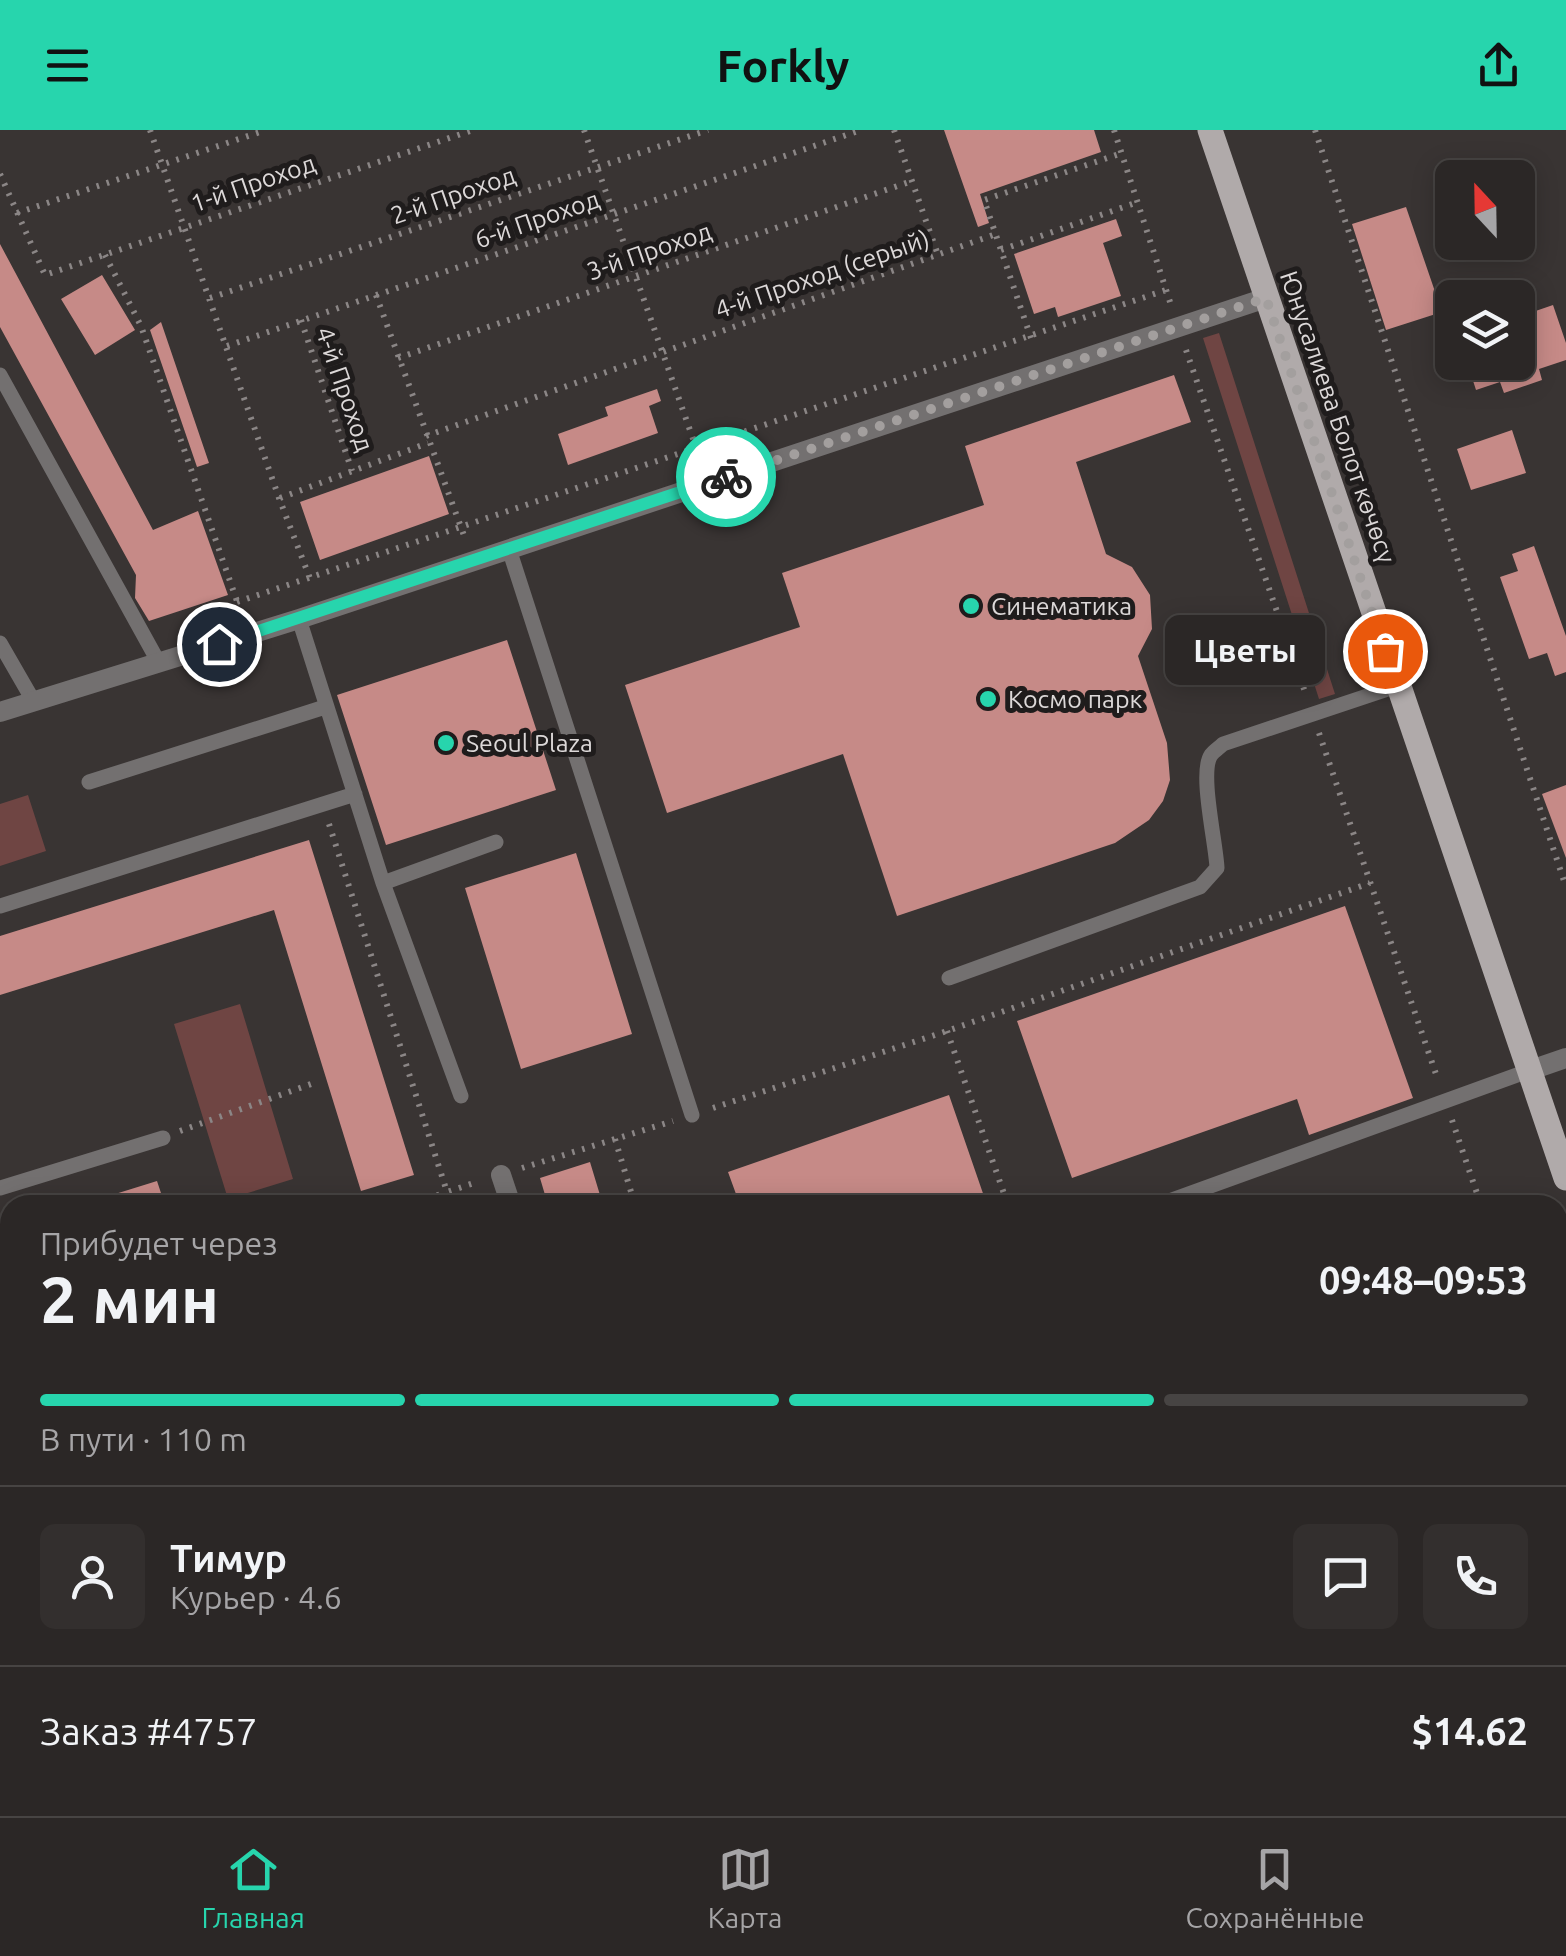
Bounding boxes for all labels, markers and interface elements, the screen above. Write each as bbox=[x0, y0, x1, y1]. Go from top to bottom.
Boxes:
icon: menu bbox=[40, 38, 95, 93]
icon: share bbox=[1471, 38, 1526, 93]
text: Forkly bbox=[717, 40, 849, 91]
street label: 1-й Проход bbox=[187, 149, 319, 217]
north arrow bbox=[1435, 160, 1535, 260]
map controls bbox=[1435, 160, 1535, 380]
street label: 2-й Проход bbox=[387, 161, 519, 229]
street label: 6-й Проход bbox=[471, 185, 603, 253]
street label: 3-й Проход bbox=[583, 217, 715, 285]
street label: 4-й Проход (серый) bbox=[711, 224, 933, 324]
street label: Юнусалиева Болот көчөсү bbox=[1275, 267, 1401, 567]
button: layers bbox=[1435, 280, 1535, 380]
street label: 4-й Проход bbox=[311, 323, 379, 455]
courier bbox=[676, 427, 776, 527]
icon: bike bbox=[699, 450, 754, 505]
place label: Синематика bbox=[991, 592, 1132, 620]
marker: Синематика bbox=[960, 595, 982, 617]
pin bbox=[177, 602, 262, 687]
pin bbox=[1343, 609, 1428, 694]
callout: Цветы bbox=[1165, 616, 1325, 686]
icon: home bbox=[192, 617, 247, 672]
icon: bag bbox=[1358, 624, 1413, 679]
text: Цветы bbox=[1193, 632, 1297, 668]
place label: Космо парк bbox=[1008, 685, 1143, 713]
marker: Космо парк bbox=[977, 688, 999, 710]
place label: Seoul Plaza bbox=[466, 729, 593, 757]
marker: Seoul Plaza bbox=[435, 732, 457, 754]
text: Прибудет через bbox=[40, 1225, 278, 1261]
text: 09:48–09:53 bbox=[1319, 1259, 1528, 1301]
text: 2 мин bbox=[40, 1262, 219, 1335]
text: В пути · 110 m bbox=[40, 1421, 247, 1457]
button: person bbox=[40, 1524, 145, 1629]
button: chat bbox=[1293, 1524, 1398, 1629]
button: phone bbox=[1423, 1524, 1528, 1629]
text: Тимур bbox=[170, 1537, 287, 1579]
text: Курьер · 4.6 bbox=[170, 1579, 342, 1615]
text: Заказ #4757 bbox=[40, 1710, 258, 1752]
text: $14.62 bbox=[1411, 1710, 1528, 1752]
tab: Главная bbox=[202, 1842, 305, 1933]
tab: Карта bbox=[708, 1842, 782, 1933]
tab: Сохранённые bbox=[1186, 1842, 1364, 1933]

